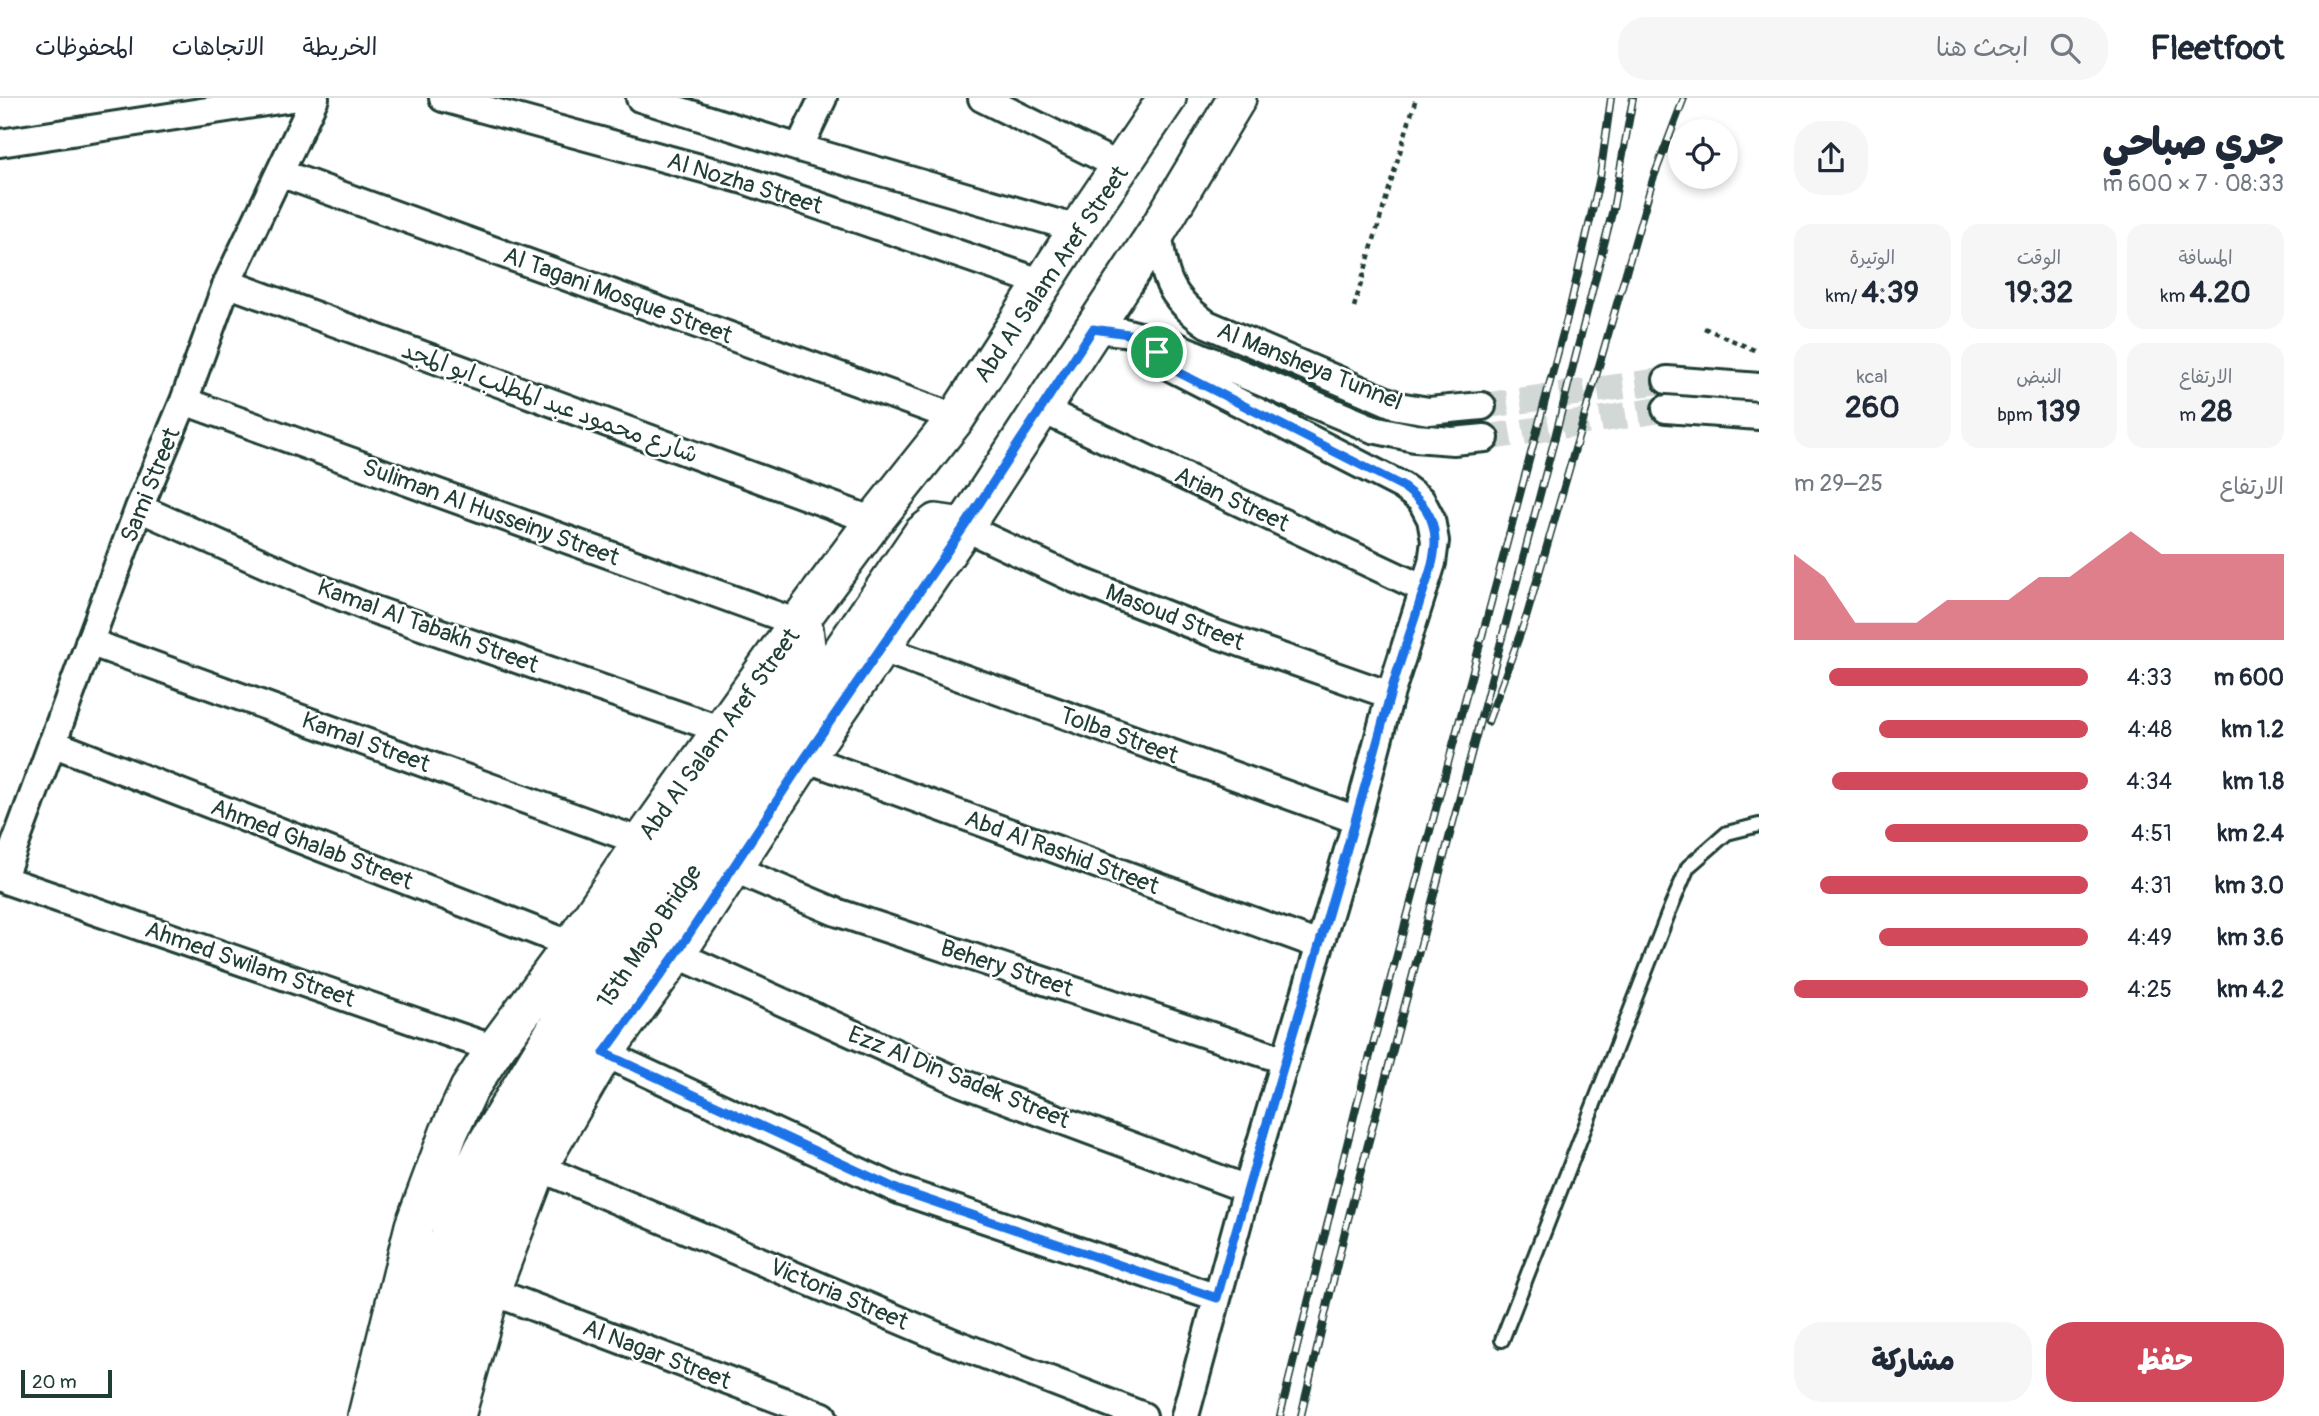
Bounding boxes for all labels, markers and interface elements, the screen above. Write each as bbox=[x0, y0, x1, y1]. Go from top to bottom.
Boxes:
search box bbox=[1618, 17, 2108, 80]
text: Fleetfoot bbox=[2150, 28, 2284, 69]
icon: search bbox=[2046, 29, 2084, 67]
text: ابحث هنا bbox=[1936, 32, 2028, 64]
text: المحفوظات bbox=[35, 33, 134, 62]
text: الاتجاهات bbox=[172, 33, 265, 62]
text: الخريطة bbox=[303, 33, 377, 62]
map controls bbox=[1668, 119, 1738, 189]
button: locate bbox=[1668, 119, 1738, 189]
text: جري صباحي bbox=[2102, 119, 2284, 167]
button: share bbox=[1794, 121, 1868, 195]
street label: Al Nozha Street bbox=[664, 146, 826, 221]
street label: Abd Al Salam Aref Street bbox=[968, 160, 1135, 388]
text: 08:33 · 7 × 600 m bbox=[2102, 169, 2284, 198]
street label: Al Tagani Mosque Street bbox=[499, 241, 737, 350]
text: الوتيرة bbox=[1849, 246, 1895, 270]
text: الوقت bbox=[2017, 246, 2061, 270]
text: المسافة bbox=[2179, 246, 2233, 270]
text: 4:39 bbox=[1861, 274, 1919, 311]
text: 19:32 bbox=[2005, 274, 2073, 311]
text: 4.20 bbox=[2190, 274, 2251, 311]
text: /km bbox=[1826, 284, 1861, 308]
text: km bbox=[2161, 284, 2190, 308]
street label: Al Mansheya Tunnel bbox=[1213, 316, 1407, 417]
pin bbox=[1127, 322, 1187, 382]
icon: arrive bbox=[1138, 333, 1176, 371]
street label: شارع محمود عبد المطلب ابو المجد bbox=[397, 335, 702, 472]
text: kcal bbox=[1857, 365, 1888, 389]
text: النبض bbox=[2016, 365, 2062, 389]
text: الارتفاع bbox=[2179, 365, 2232, 389]
text: 260 bbox=[1845, 389, 1900, 426]
text: 139 bbox=[2037, 393, 2081, 430]
text: 28 bbox=[2200, 393, 2232, 430]
text: bpm bbox=[1997, 403, 2037, 427]
text: m bbox=[2179, 403, 2200, 427]
street label: Sami Street bbox=[114, 423, 187, 547]
street label: Suliman Al Husseiny Street bbox=[359, 453, 623, 573]
street label: Arian Street bbox=[1170, 460, 1294, 539]
text: 25–29 m bbox=[1794, 469, 1883, 498]
text: الارتفاع bbox=[2220, 472, 2284, 501]
street label: Kamal Al Tabakh Street bbox=[313, 573, 543, 680]
street label: Masoud Street bbox=[1101, 578, 1249, 657]
street label: Abd Al Salam Aref Street bbox=[633, 622, 806, 846]
text: 4:33 bbox=[2127, 663, 2172, 692]
text: 600 m bbox=[2214, 663, 2284, 692]
street label: Tolba Street bbox=[1056, 701, 1182, 770]
street label: Kamal Street bbox=[298, 706, 434, 779]
text: 4:48 bbox=[2128, 715, 2172, 744]
text: 1.2 km bbox=[2222, 715, 2284, 744]
text: 4:34 bbox=[2126, 767, 2172, 796]
text: 1.8 km bbox=[2223, 767, 2284, 796]
street label: Ahmed Ghalab Street bbox=[207, 793, 417, 897]
street label: Abd Al Rashid Street bbox=[961, 804, 1163, 901]
text: 4:51 bbox=[2131, 819, 2172, 848]
text: 2.4 km bbox=[2218, 819, 2284, 848]
street label: 15th Mayo Bridge bbox=[591, 859, 708, 1014]
text: 4:31 bbox=[2131, 871, 2172, 900]
text: 3.0 km bbox=[2215, 871, 2284, 900]
street label: Ahmed Swilam Street bbox=[141, 915, 359, 1014]
text: 4:49 bbox=[2127, 923, 2172, 952]
text: 3.6 km bbox=[2218, 923, 2284, 952]
street label: Behery Street bbox=[937, 933, 1077, 1004]
text: 4:25 bbox=[2127, 975, 2172, 1004]
text: 4.2 km bbox=[2218, 975, 2284, 1004]
street label: Ezz Al Din Sadek Street bbox=[844, 1020, 1074, 1135]
street label: Victoria Street bbox=[765, 1252, 913, 1337]
street label: Al Nagar Street bbox=[579, 1313, 735, 1396]
button: مشاركة bbox=[1794, 1322, 2032, 1402]
button: حفظ bbox=[2046, 1322, 2284, 1402]
scale bar bbox=[21, 1367, 112, 1399]
text: 20 m bbox=[32, 1370, 77, 1394]

